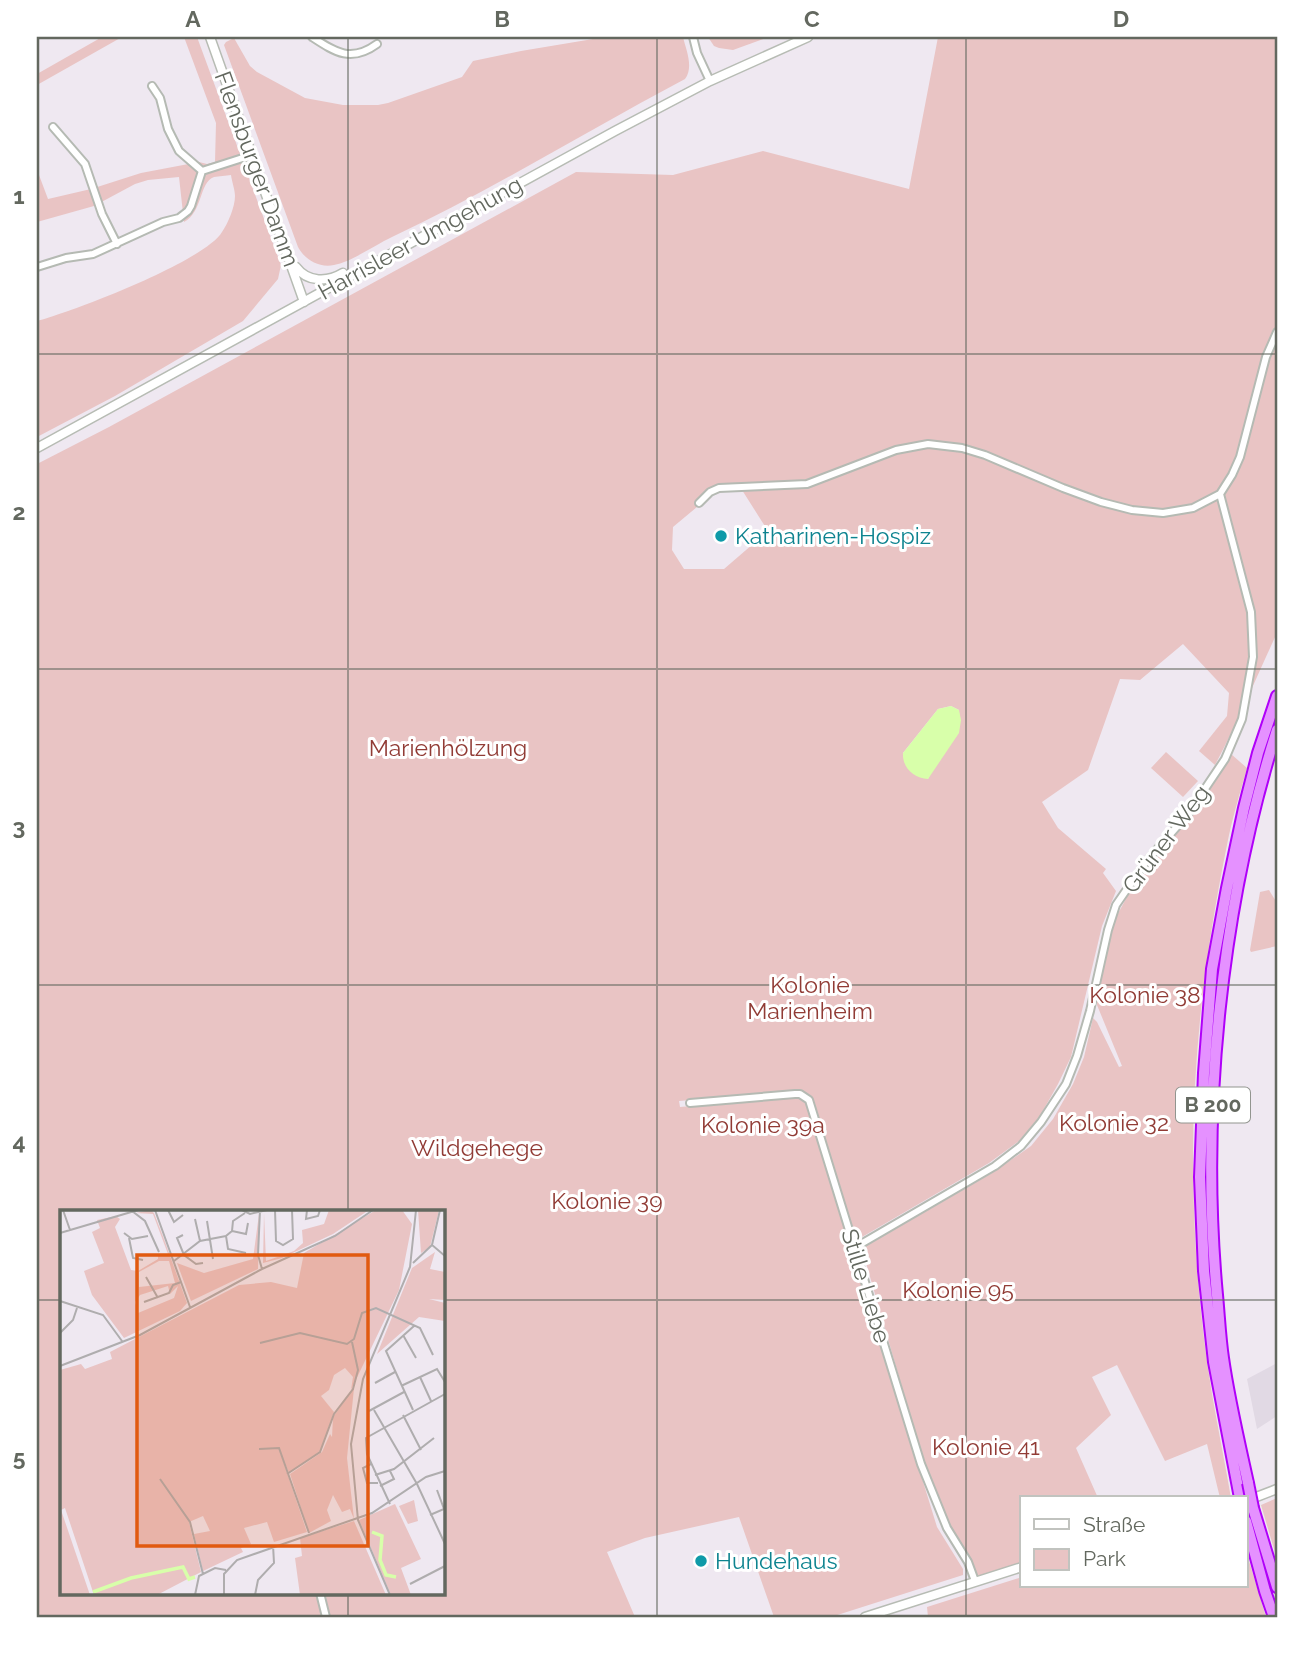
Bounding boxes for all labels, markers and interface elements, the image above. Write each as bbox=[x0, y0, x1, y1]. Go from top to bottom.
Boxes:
text: A bbox=[185, 5, 201, 32]
text: B bbox=[494, 5, 510, 32]
text: C bbox=[804, 5, 820, 32]
text: D bbox=[1113, 5, 1129, 32]
street label: Flensburger Damm bbox=[210, 68, 305, 270]
street label: Harrisleer Umgehung bbox=[313, 170, 526, 305]
text: 1 bbox=[13, 182, 25, 209]
text: 2 bbox=[13, 498, 25, 525]
place label: Katharinen-Hospiz bbox=[735, 522, 931, 549]
marker: Katharinen-Hospiz bbox=[713, 528, 729, 544]
park label: Marienhölzung bbox=[369, 734, 527, 761]
street label: Grüner Weg bbox=[1116, 779, 1215, 898]
text: 3 bbox=[13, 813, 25, 840]
park label: Kolonie Marienheim bbox=[747, 971, 873, 1024]
park label: Kolonie 38 bbox=[1089, 981, 1201, 1008]
road number: B 200 bbox=[1176, 1088, 1250, 1122]
park label: Kolonie 32 bbox=[1059, 1109, 1169, 1136]
park label: Kolonie 39a bbox=[701, 1111, 825, 1138]
text: 4 bbox=[12, 1128, 26, 1155]
park label: Wildgehege bbox=[411, 1134, 543, 1161]
park label: Kolonie 39 bbox=[551, 1187, 663, 1214]
inset map bbox=[60, 1210, 444, 1594]
street label: Stille Liebe bbox=[836, 1225, 897, 1346]
park label: Kolonie 95 bbox=[902, 1276, 1014, 1303]
park label: Kolonie 41 bbox=[932, 1433, 1040, 1460]
text: 5 bbox=[13, 1444, 26, 1471]
legend bbox=[1020, 1496, 1248, 1588]
text: Straße bbox=[1083, 1512, 1145, 1537]
text: Park bbox=[1083, 1546, 1126, 1571]
place label: Hundehaus bbox=[715, 1547, 838, 1574]
marker: Hundehaus bbox=[693, 1553, 709, 1569]

